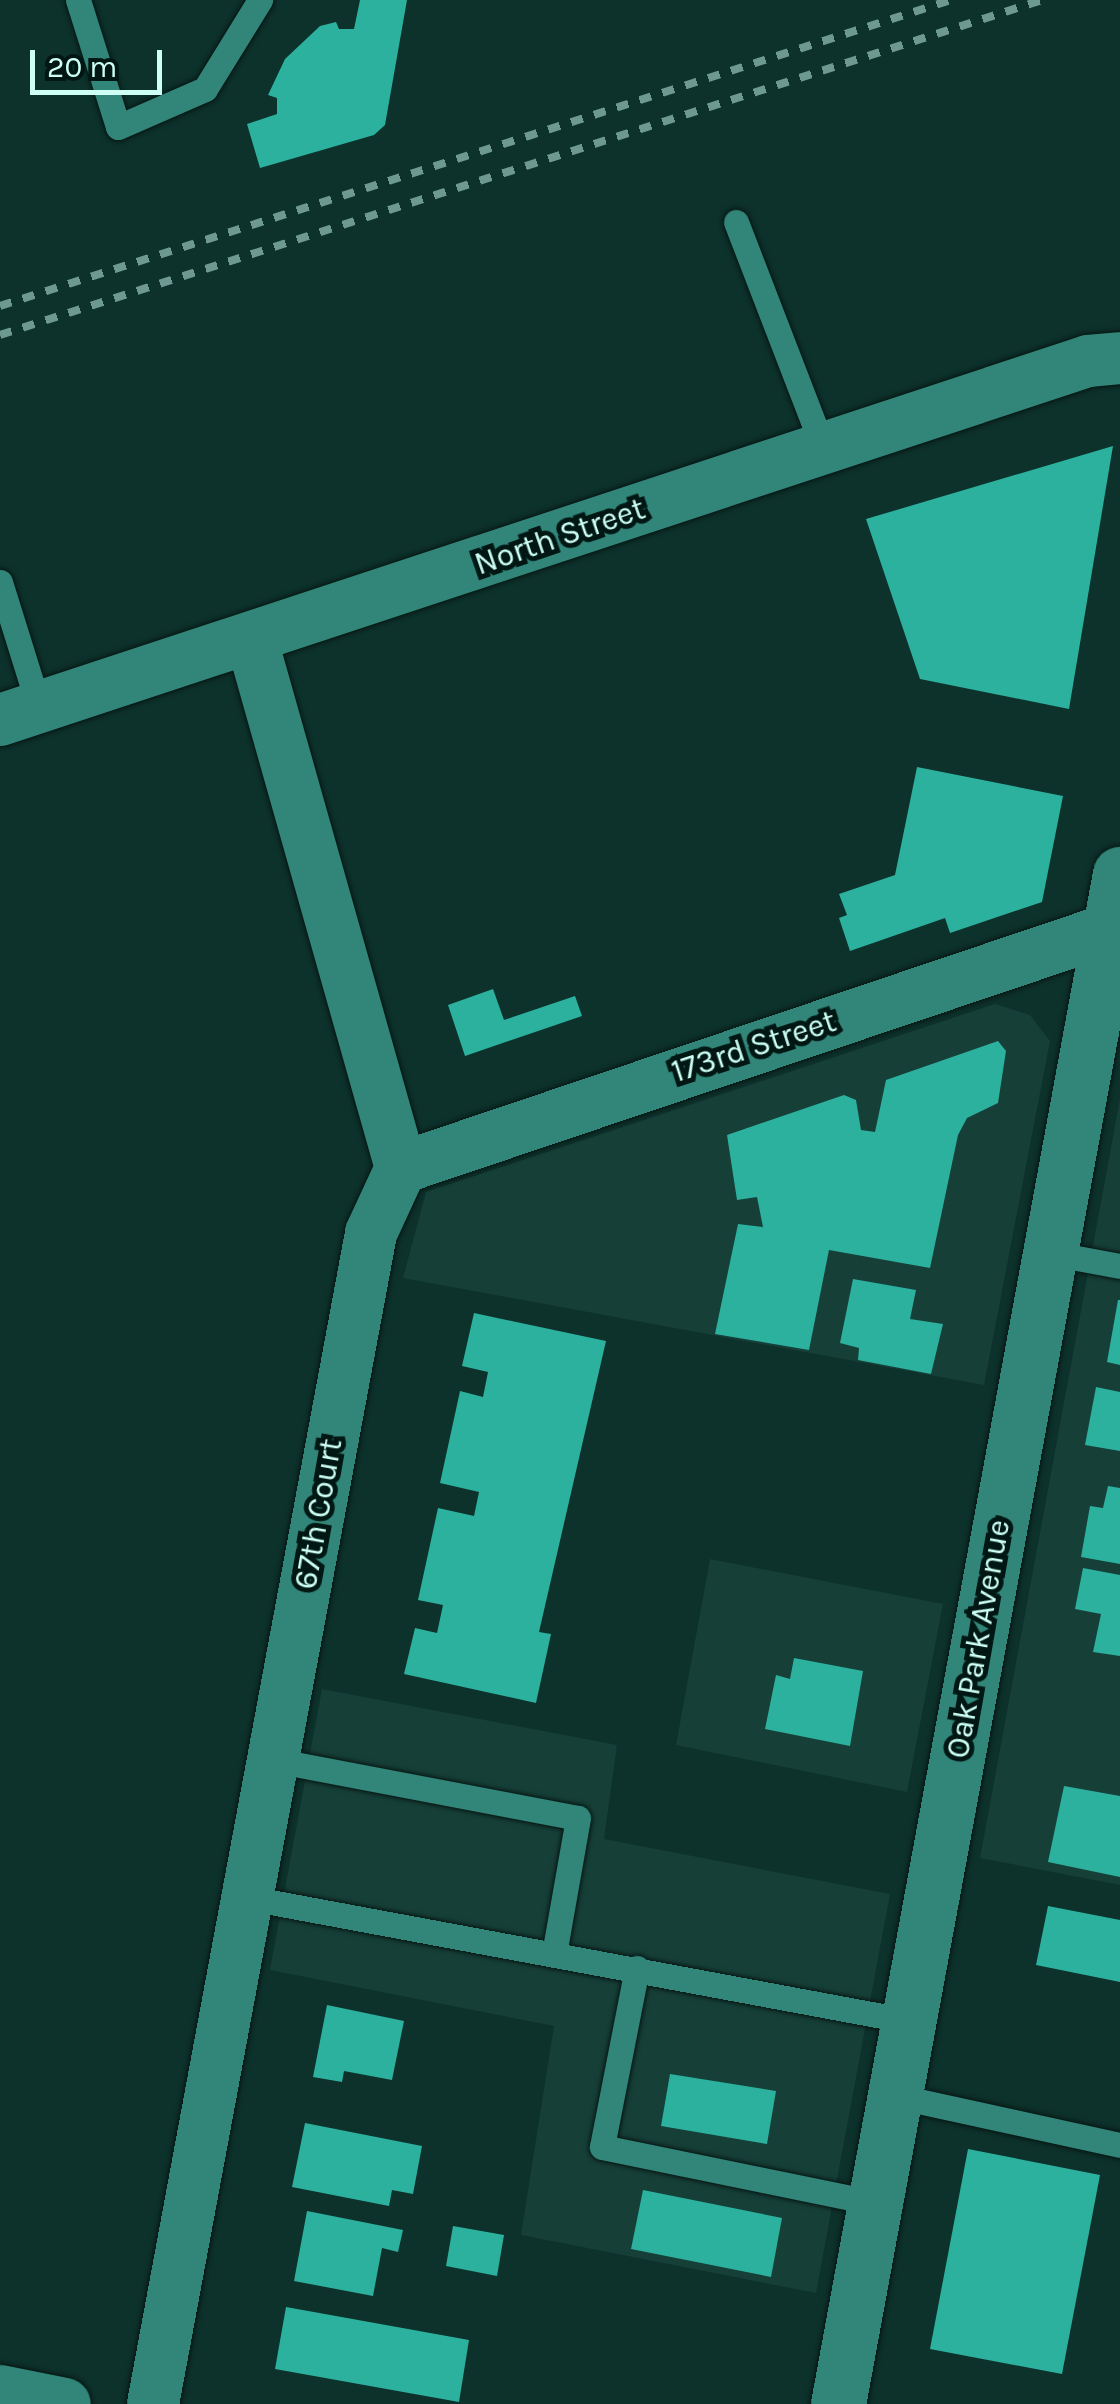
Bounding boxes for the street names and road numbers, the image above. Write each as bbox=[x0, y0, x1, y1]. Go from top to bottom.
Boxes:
street label: North Street bbox=[470, 490, 650, 584]
street label: 173rd Street bbox=[667, 1002, 841, 1092]
street label: 67th Court bbox=[287, 1436, 351, 1592]
street label: Oak Park Avenue bbox=[939, 1517, 1019, 1761]

